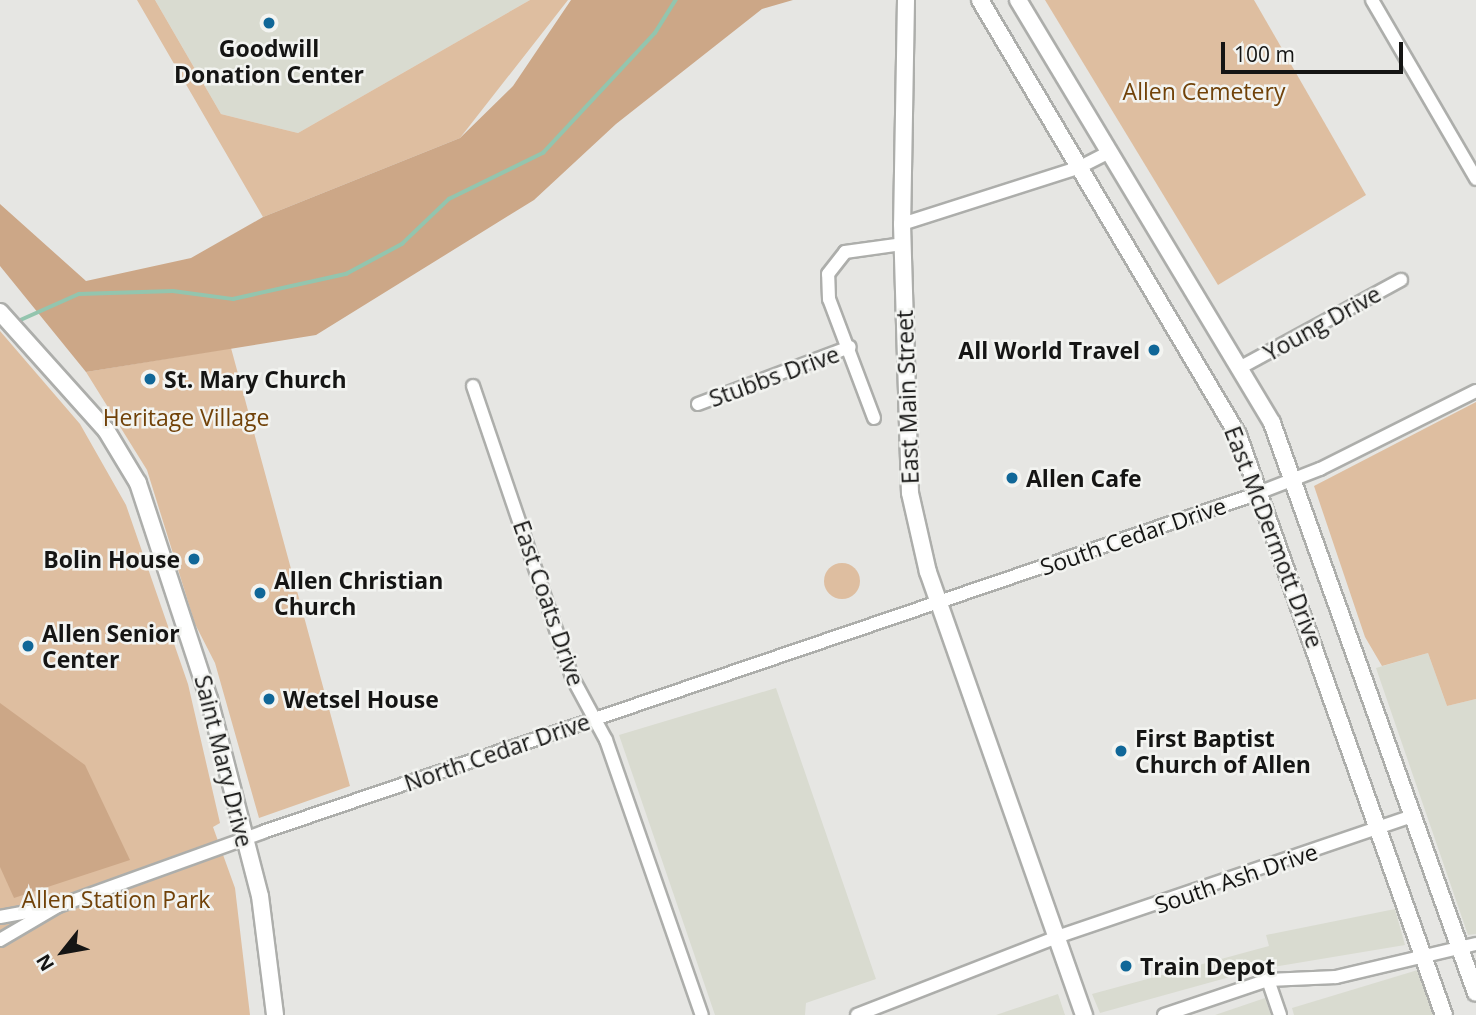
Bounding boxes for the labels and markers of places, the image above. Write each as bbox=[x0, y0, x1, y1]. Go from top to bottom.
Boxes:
marker: Goodwill Donation Center bbox=[261, 15, 277, 31]
place label: Goodwill Donation Center bbox=[174, 34, 364, 88]
place label: All World Travel bbox=[958, 336, 1140, 364]
marker: All World Travel bbox=[1146, 342, 1162, 358]
place label: St. Mary Church bbox=[164, 365, 347, 393]
marker: St. Mary Church bbox=[142, 371, 158, 387]
place label: Allen Cafe bbox=[1026, 464, 1142, 492]
marker: Allen Cafe bbox=[1004, 470, 1020, 486]
place label: Bolin House bbox=[43, 545, 180, 573]
marker: Bolin House bbox=[186, 551, 202, 567]
place label: Allen Christian Church bbox=[274, 566, 443, 620]
marker: Allen Christian Church bbox=[252, 585, 268, 601]
place label: Allen Senior Center bbox=[42, 619, 180, 673]
marker: Allen Senior Center bbox=[20, 638, 36, 654]
place label: Wetsel House bbox=[283, 685, 439, 713]
marker: Wetsel House bbox=[261, 691, 277, 707]
place label: First Baptist Church of Allen bbox=[1135, 724, 1311, 778]
marker: First Baptist Church of Allen bbox=[1113, 743, 1129, 759]
place label: Train Depot bbox=[1140, 952, 1275, 980]
marker: Train Depot bbox=[1118, 958, 1134, 974]

